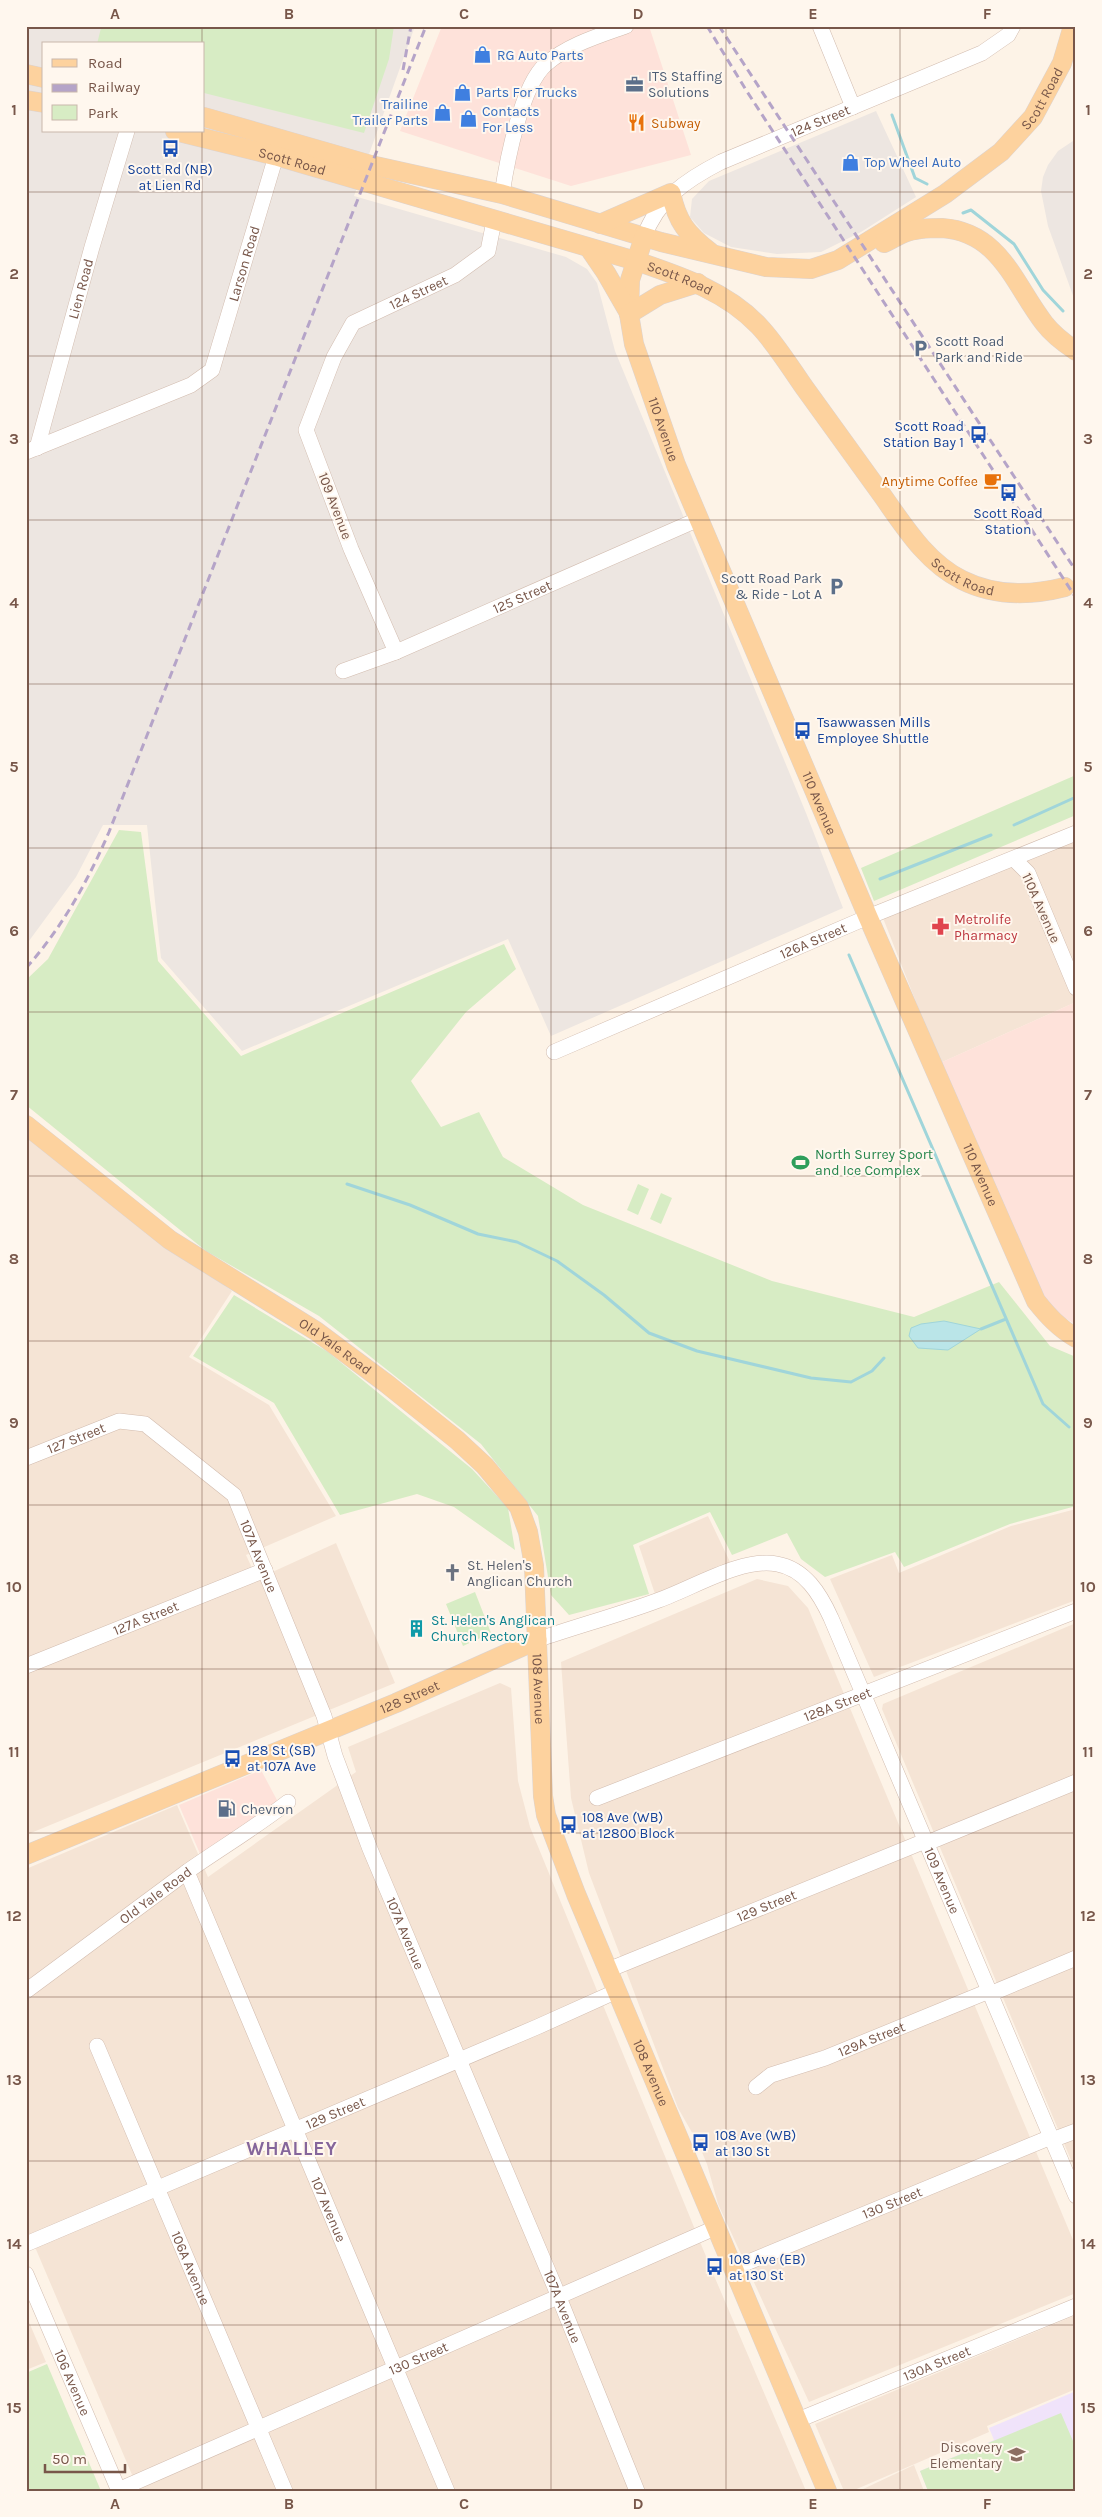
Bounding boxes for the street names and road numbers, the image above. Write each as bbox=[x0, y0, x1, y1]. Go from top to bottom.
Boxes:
street label: Scott Road bbox=[1017, 64, 1067, 133]
street label: 124 Street bbox=[788, 101, 852, 140]
street label: Scott Road bbox=[257, 143, 328, 179]
street label: Larson Road bbox=[224, 224, 263, 304]
street label: Lien Road bbox=[64, 257, 97, 321]
street label: Scott Road bbox=[645, 257, 716, 299]
street label: 124 Street bbox=[387, 271, 450, 313]
street label: 110 Avenue bbox=[645, 395, 683, 464]
street label: 109 Avenue bbox=[314, 470, 356, 542]
street label: Scott Road bbox=[927, 553, 996, 599]
street label: 125 Street bbox=[490, 576, 554, 617]
street label: 110 Avenue bbox=[799, 769, 841, 837]
street label: 110A Avenue bbox=[1018, 870, 1064, 946]
street label: 126A Street bbox=[777, 919, 849, 962]
street label: 110 Avenue bbox=[959, 1140, 1002, 1209]
street label: Old Yale Road bbox=[296, 1314, 375, 1378]
street label: 127 Street bbox=[45, 1419, 108, 1457]
street label: 107A Avenue bbox=[236, 1517, 281, 1595]
street label: 127A Street bbox=[110, 1597, 181, 1639]
street label: 108 Avenue bbox=[529, 1653, 549, 1725]
street label: 128 Street bbox=[377, 1676, 442, 1717]
street label: 128A Street bbox=[801, 1683, 874, 1725]
street label: 109 Avenue bbox=[921, 1845, 964, 1916]
street label: Old Yale Road bbox=[116, 1863, 195, 1928]
street label: 129 Street bbox=[734, 1886, 799, 1925]
street label: 107A Avenue bbox=[383, 1894, 428, 1972]
street label: 129A Street bbox=[835, 2018, 907, 2060]
street label: 108 Avenue bbox=[630, 2037, 673, 2109]
street label: 129 Street bbox=[303, 2093, 367, 2133]
street label: 107 Avenue bbox=[308, 2174, 350, 2245]
street label: 130 Street bbox=[860, 2183, 924, 2223]
street label: 106A Avenue bbox=[168, 2229, 214, 2307]
street label: 107A Avenue bbox=[540, 2268, 585, 2345]
street label: 130 Street bbox=[386, 2338, 451, 2379]
street label: 130A Street bbox=[901, 2342, 973, 2384]
street label: 106 Avenue bbox=[51, 2347, 94, 2418]

